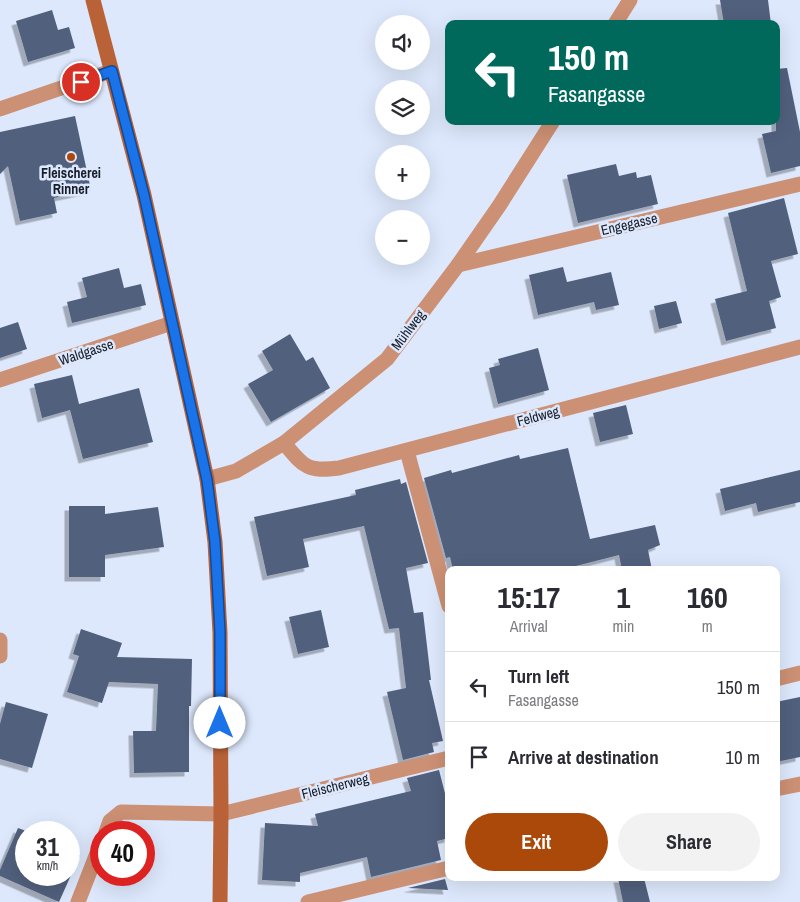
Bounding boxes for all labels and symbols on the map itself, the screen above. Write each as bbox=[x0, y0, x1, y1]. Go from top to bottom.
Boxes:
pin bbox=[60, 61, 102, 103]
marker: Fleischerei Rinner bbox=[65, 151, 77, 163]
place label: Fleischerei Rinner bbox=[41, 164, 101, 198]
street label: Engegasse bbox=[599, 209, 659, 239]
street label: Mühlweg bbox=[387, 306, 429, 354]
street label: Waldgasse bbox=[56, 335, 116, 369]
street label: Feldweg bbox=[515, 402, 562, 430]
position arrow bbox=[193, 696, 245, 748]
street label: Fleischerweg bbox=[300, 769, 371, 803]
speed limit sign: 40 bbox=[90, 821, 155, 886]

